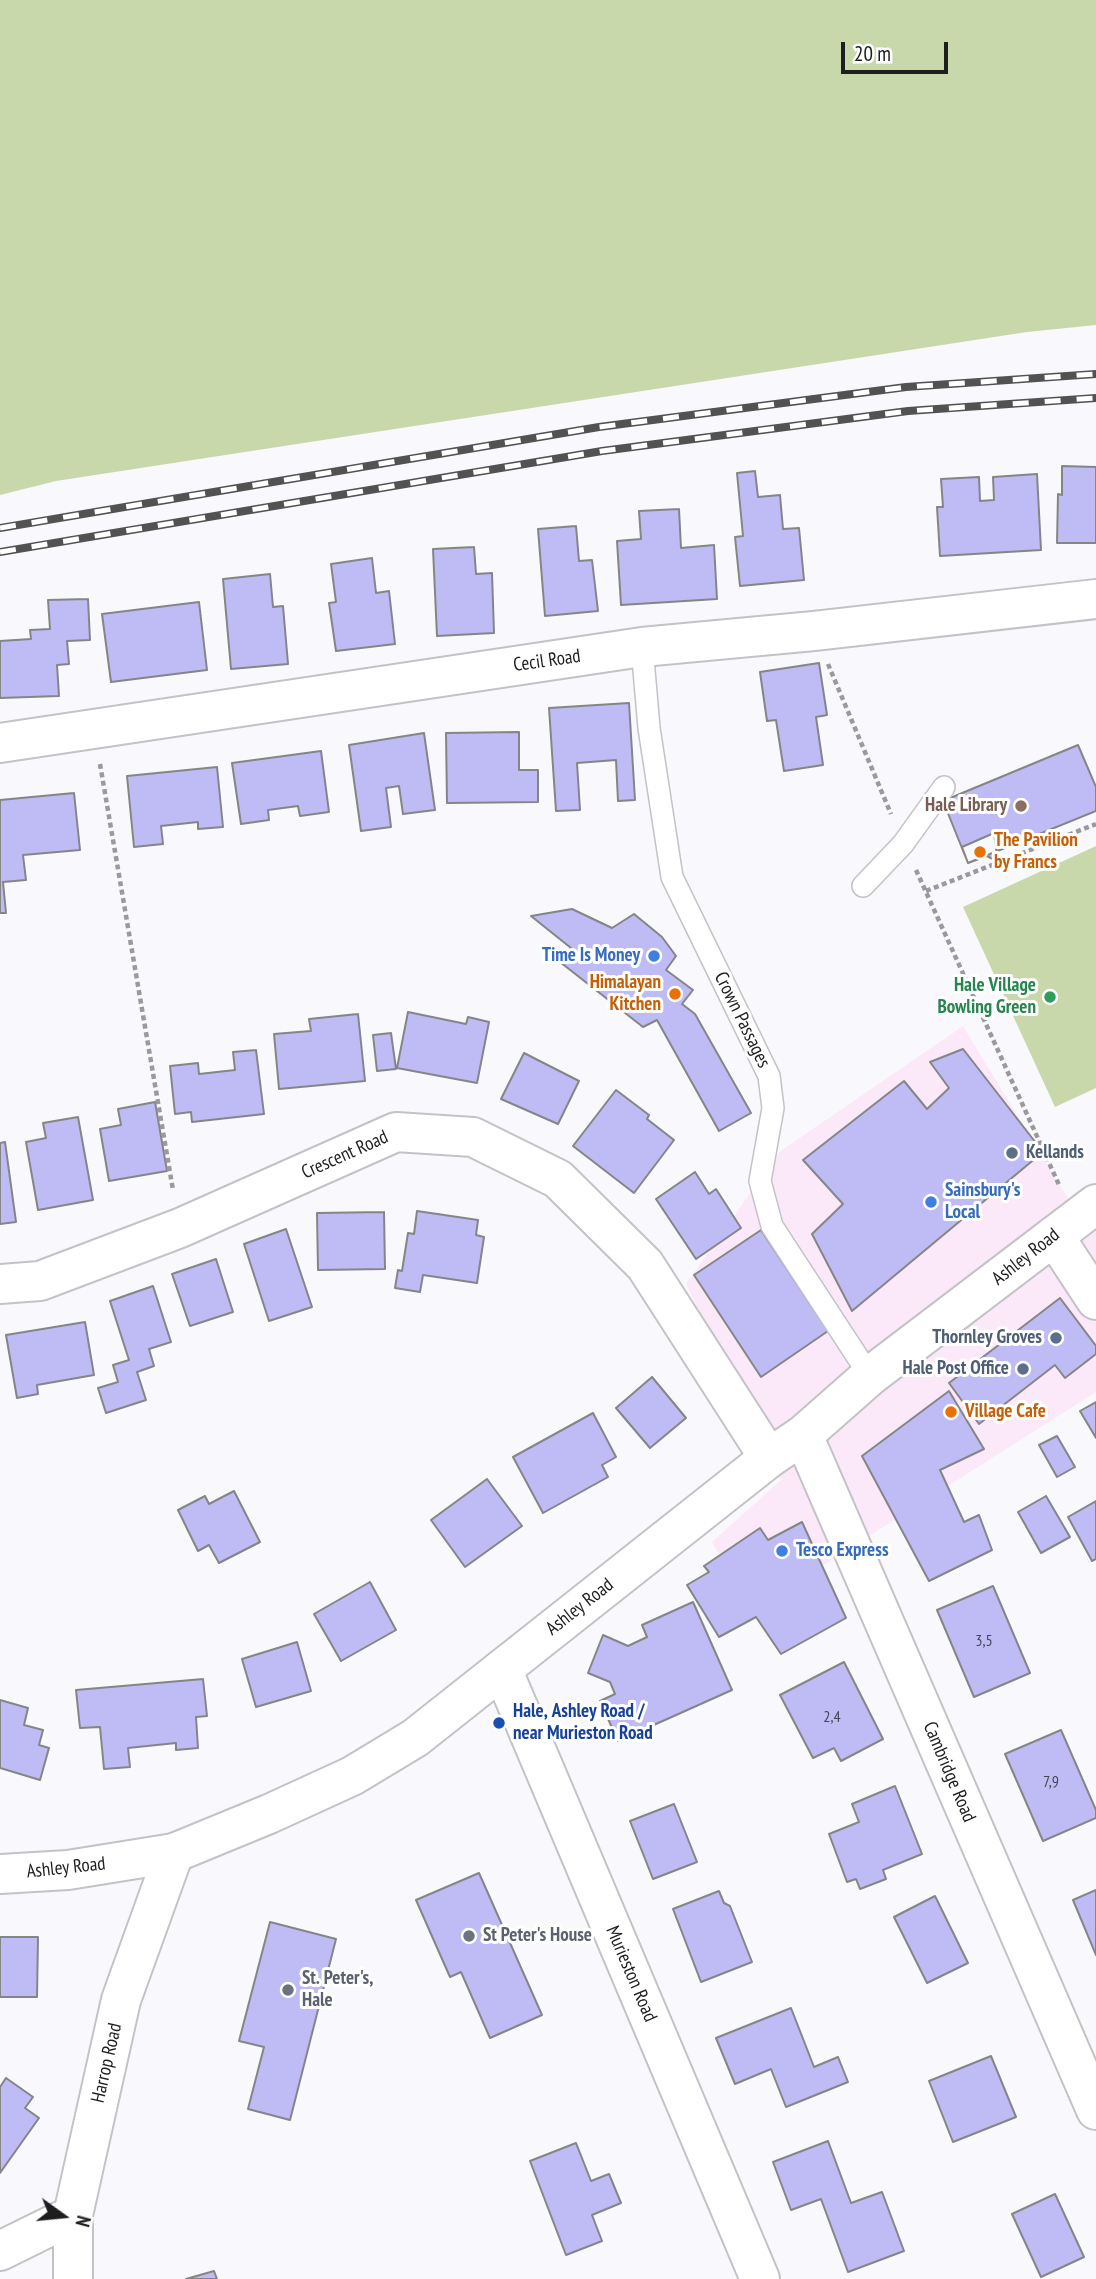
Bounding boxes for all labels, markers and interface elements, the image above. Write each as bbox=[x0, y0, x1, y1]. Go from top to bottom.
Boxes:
scale bar bbox=[844, 28, 951, 72]
text: 20 m bbox=[854, 40, 891, 67]
street label: Cecil Road bbox=[512, 645, 582, 677]
place label: Hale Library bbox=[925, 795, 1007, 817]
marker: Hale Library bbox=[1013, 798, 1029, 814]
place label: The Pavilion by Francs bbox=[994, 830, 1078, 874]
marker: The Pavilion by Francs bbox=[972, 844, 988, 860]
place label: Time Is Money bbox=[542, 945, 640, 967]
marker: Time Is Money bbox=[646, 948, 662, 964]
street label: Crown Passages bbox=[709, 968, 775, 1072]
place label: Himalayan Kitchen bbox=[590, 972, 661, 1016]
place label: Hale Village Bowling Green bbox=[937, 975, 1036, 1019]
marker: Himalayan Kitchen bbox=[667, 986, 683, 1002]
marker: Hale Village Bowling Green bbox=[1042, 989, 1058, 1005]
street label: Crescent Road bbox=[298, 1126, 392, 1184]
place label: Kellands bbox=[1026, 1142, 1084, 1164]
marker: Kellands bbox=[1004, 1145, 1020, 1161]
place label: Sainsbury's Local bbox=[945, 1180, 1020, 1224]
marker: Sainsbury's Local bbox=[923, 1194, 939, 1210]
street label: Ashley Road bbox=[988, 1224, 1064, 1290]
place label: Thornley Groves bbox=[932, 1327, 1042, 1349]
marker: Thornley Groves bbox=[1048, 1330, 1064, 1346]
place label: Hale Post Office bbox=[903, 1358, 1009, 1380]
marker: Hale Post Office bbox=[1015, 1361, 1031, 1377]
place label: Village Cafe bbox=[965, 1401, 1046, 1423]
marker: Village Cafe bbox=[943, 1404, 959, 1420]
place label: Tesco Express bbox=[796, 1540, 889, 1562]
marker: Tesco Express bbox=[774, 1543, 790, 1559]
street label: Ashley Road bbox=[542, 1574, 618, 1640]
house number: 3,5 bbox=[975, 1631, 993, 1651]
place label: Hale, Ashley Road / near Murieston Road bbox=[513, 1701, 653, 1745]
house number: 2,4 bbox=[823, 1707, 841, 1727]
marker: Hale, Ashley Road / near Murieston Road bbox=[491, 1715, 507, 1731]
street label: Cambridge Road bbox=[918, 1718, 980, 1826]
house number: 7,9 bbox=[1043, 1772, 1059, 1792]
street label: Ashley Road bbox=[25, 1853, 107, 1883]
street label: Murieston Road bbox=[601, 1923, 661, 2025]
place label: St Peter's House bbox=[483, 1925, 592, 1947]
marker: St Peter's House bbox=[461, 1928, 477, 1944]
place label: St. Peter's, Hale bbox=[302, 1968, 373, 2012]
marker: St. Peter's, Hale bbox=[280, 1982, 296, 1998]
street label: Harrop Road bbox=[87, 2021, 127, 2105]
north arrow bbox=[28, 2181, 98, 2251]
text: N bbox=[70, 2213, 96, 2229]

